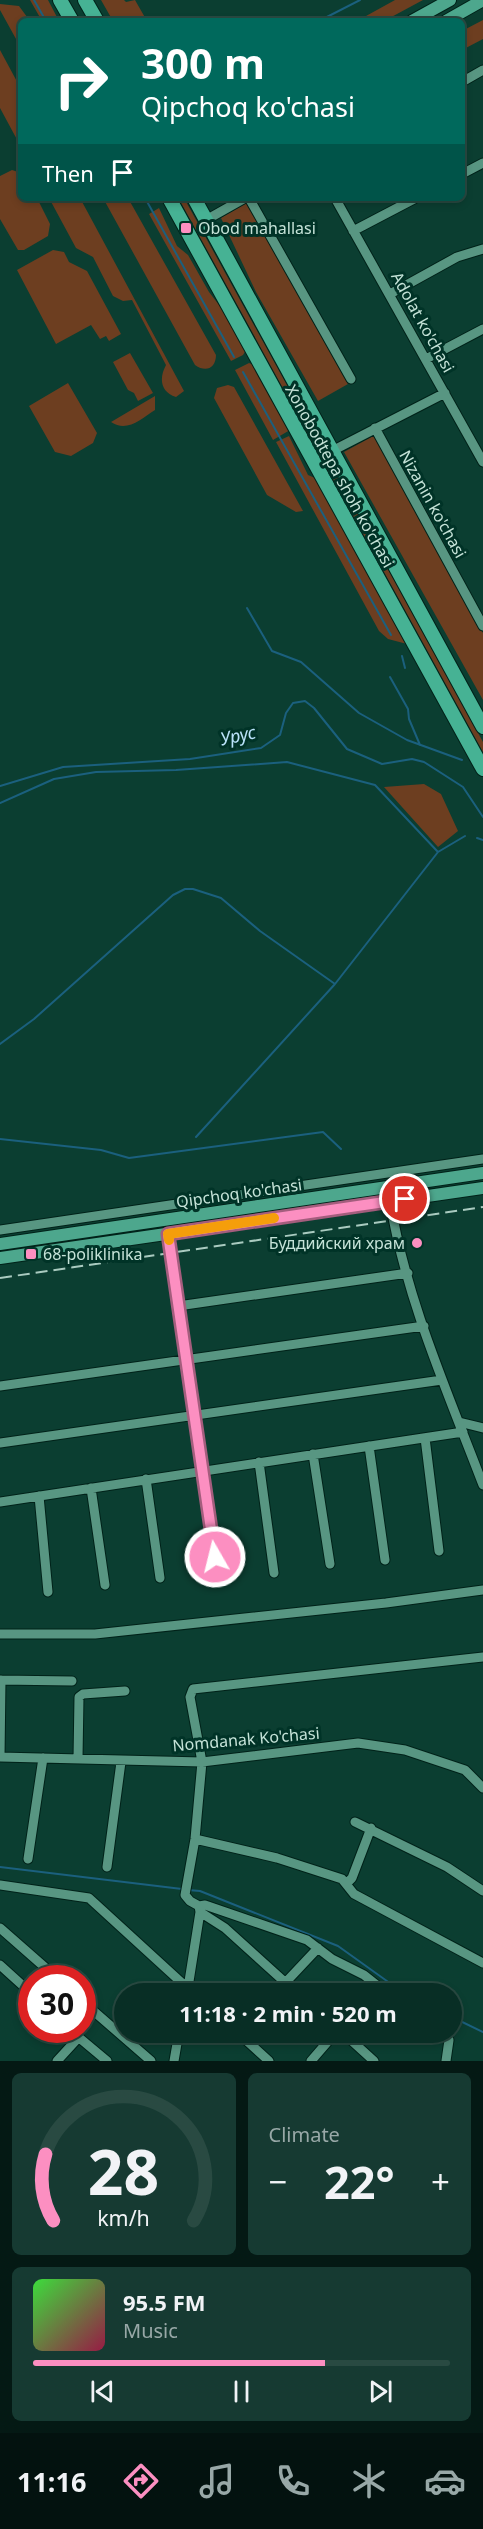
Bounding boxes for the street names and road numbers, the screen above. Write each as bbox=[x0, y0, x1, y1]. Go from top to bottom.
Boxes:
street label: Adolat ko'chasi bbox=[386, 268, 460, 376]
street label: Xonobodtepa shoh ko'chasi bbox=[280, 381, 400, 571]
street label: Nizanin ko'chasi bbox=[394, 446, 472, 562]
street label: Qipchoq ko'chasi bbox=[175, 1173, 303, 1213]
street label: Nomdanak Ko'chasi bbox=[172, 1722, 320, 1756]

